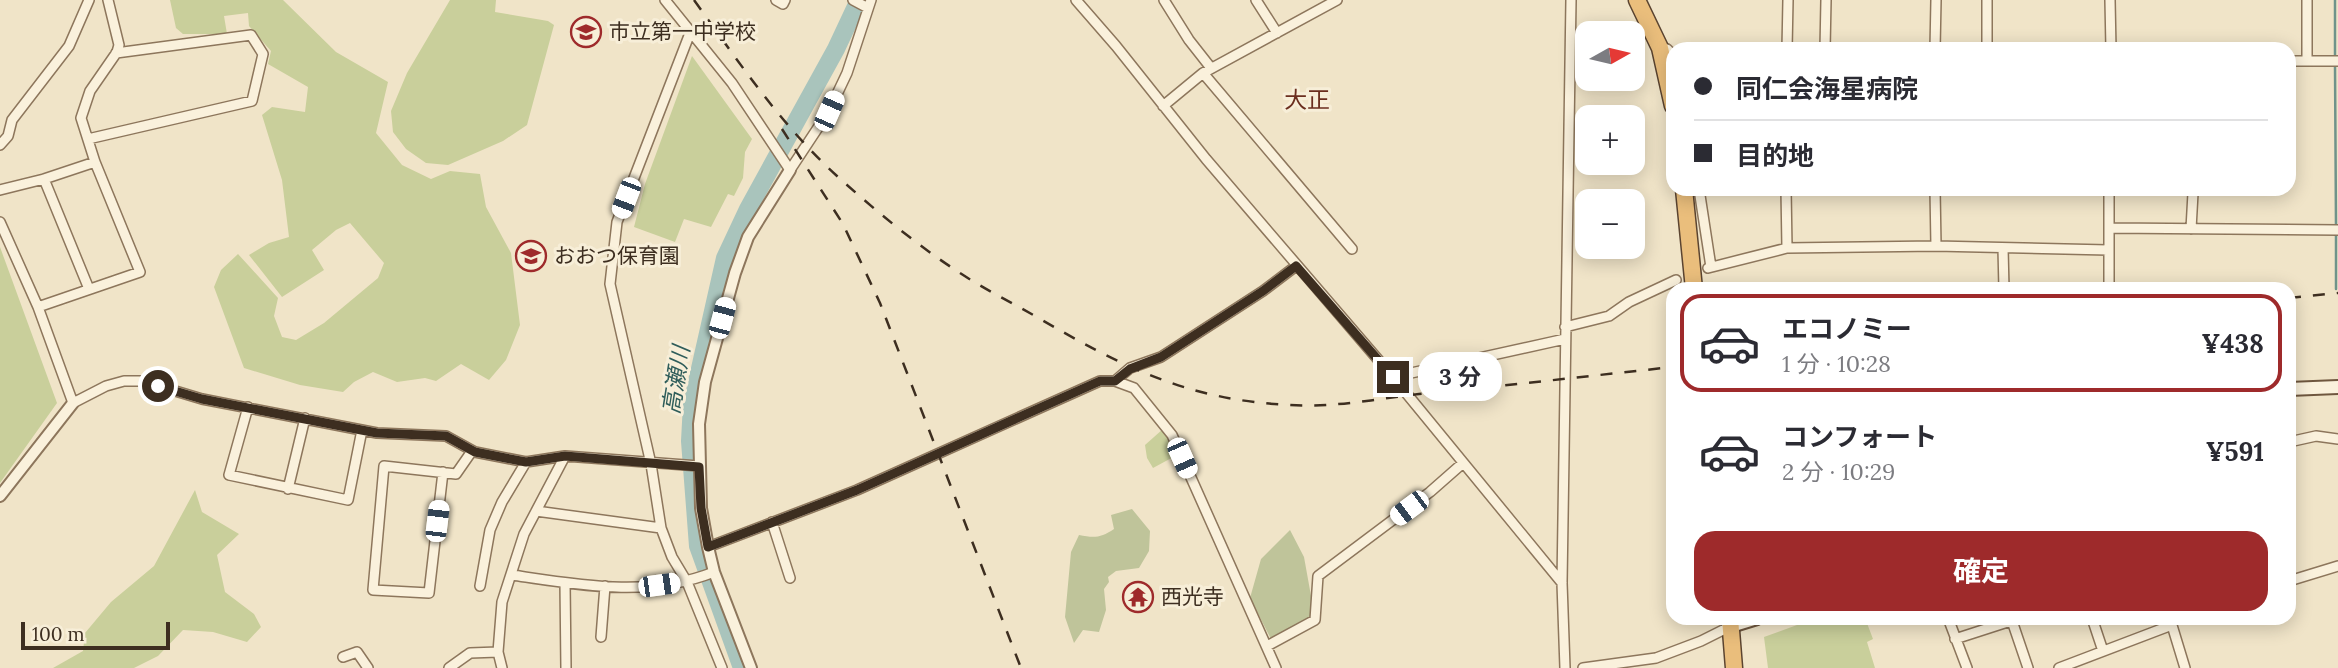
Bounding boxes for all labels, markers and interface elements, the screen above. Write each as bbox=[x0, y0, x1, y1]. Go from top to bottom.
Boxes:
school or university icon: 市立第一中学校 bbox=[569, 15, 603, 49]
place label: 市立第一中学校 bbox=[609, 18, 756, 45]
north arrow bbox=[1575, 21, 1645, 91]
map controls bbox=[1575, 21, 1645, 259]
text: 同仁会海星病院 bbox=[1736, 72, 1918, 105]
district label: 大正 bbox=[1284, 85, 1330, 114]
car bbox=[811, 88, 848, 134]
button: + bbox=[1575, 105, 1645, 175]
text: 目的地 bbox=[1736, 139, 1814, 172]
car bbox=[609, 175, 644, 221]
button: − bbox=[1575, 189, 1645, 259]
school or university icon: おおつ保育園 bbox=[514, 239, 548, 273]
place label: おおつ保育園 bbox=[554, 242, 680, 269]
car bbox=[707, 295, 738, 341]
icon: car bbox=[1698, 312, 1761, 375]
text: エコノミー bbox=[1782, 312, 1912, 345]
text: ¥438 bbox=[2202, 327, 2264, 360]
water label: 高瀬川 bbox=[656, 341, 696, 416]
text: 1 分 · 10:28 bbox=[1782, 349, 1891, 378]
callout: 3 分 bbox=[1418, 352, 1502, 402]
route end bbox=[1377, 361, 1409, 393]
text: 3 分 bbox=[1439, 362, 1481, 391]
route start bbox=[142, 370, 174, 402]
icon: car bbox=[1698, 420, 1761, 483]
text: コンフォート bbox=[1782, 420, 1937, 453]
car bbox=[1164, 435, 1201, 481]
text: ¥591 bbox=[2206, 435, 2264, 468]
text: 2 分 · 10:29 bbox=[1782, 457, 1895, 486]
car bbox=[1386, 487, 1433, 529]
car bbox=[425, 499, 450, 543]
button: 確定 bbox=[1694, 531, 2268, 611]
car bbox=[637, 572, 682, 598]
temple icon: 西光寺 bbox=[1121, 580, 1155, 614]
place label: 西光寺 bbox=[1161, 583, 1224, 610]
scale bar bbox=[21, 619, 170, 651]
text: 100 m bbox=[32, 622, 85, 646]

